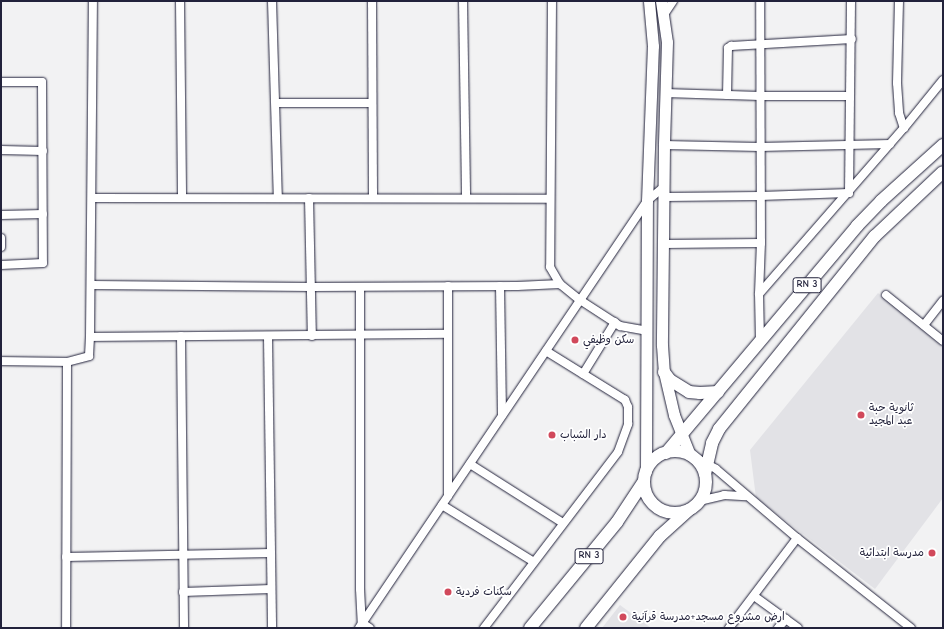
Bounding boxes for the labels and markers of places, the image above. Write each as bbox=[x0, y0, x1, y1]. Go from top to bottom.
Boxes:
place label: سكن وظيفي bbox=[583, 333, 634, 347]
marker: سكن وظيفي bbox=[570, 335, 580, 345]
place label: ثانوية حبة عبد المجيد bbox=[869, 402, 913, 428]
marker: ثانوية حبة عبد المجيد bbox=[856, 410, 866, 420]
place label: دار الشباب bbox=[560, 428, 607, 442]
marker: دار الشباب bbox=[547, 430, 557, 440]
place label: مدرسة ابتدائية bbox=[860, 546, 924, 560]
marker: مدرسة ابتدائية bbox=[927, 548, 937, 558]
place label: سكنات فردية bbox=[456, 585, 512, 599]
marker: سكنات فردية bbox=[443, 587, 453, 597]
place label: ارض مشروع مسجد+مدرسة قرآنية bbox=[632, 610, 785, 624]
marker: ارض مشروع مسجد+مدرسة قرآنية bbox=[617, 611, 629, 623]

